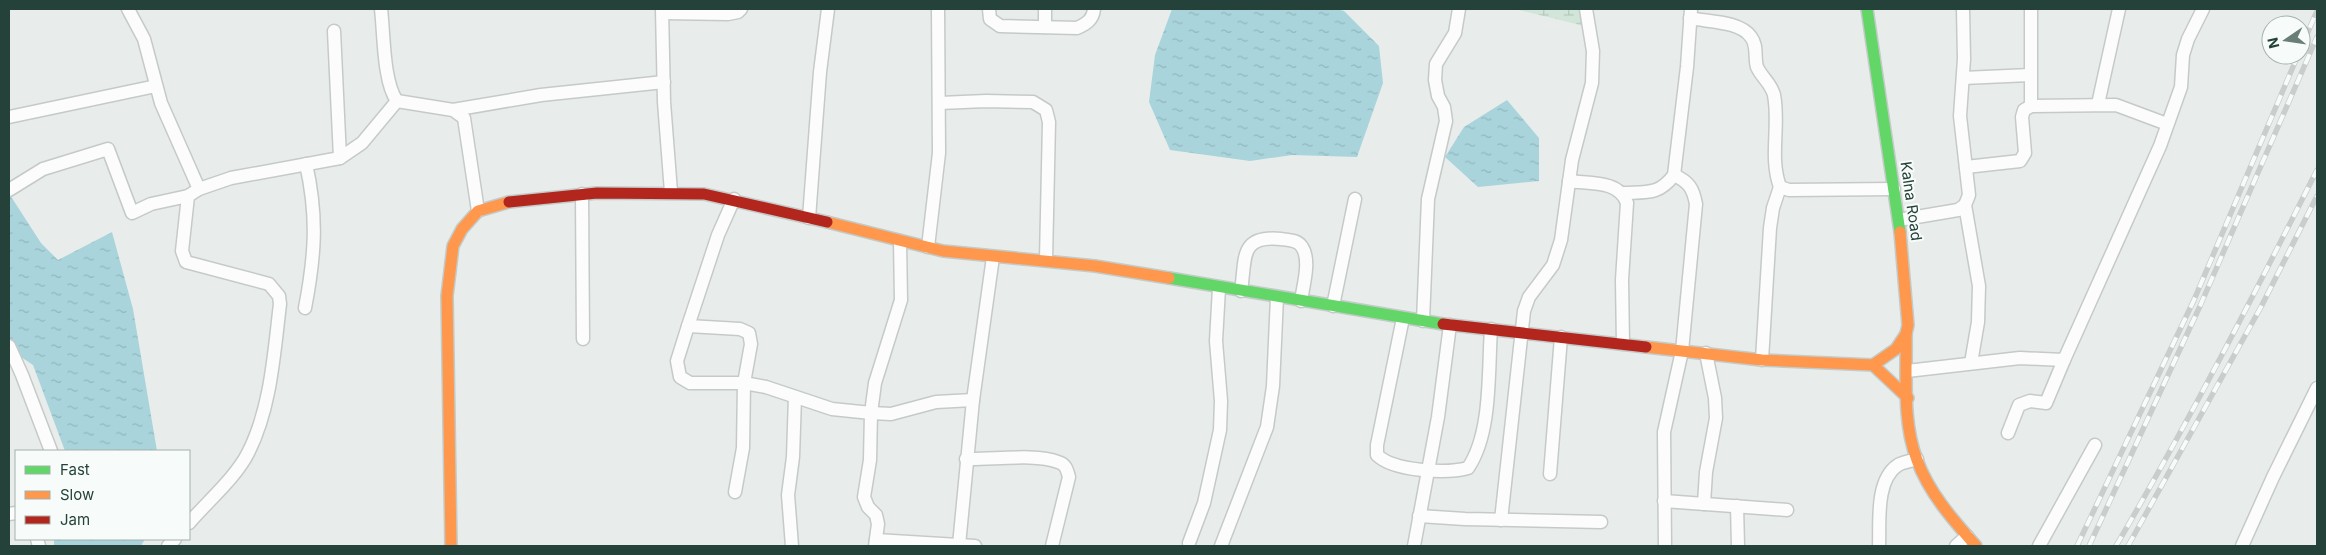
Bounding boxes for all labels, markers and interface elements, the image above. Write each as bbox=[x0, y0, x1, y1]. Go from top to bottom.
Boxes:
north arrow bbox=[2261, 15, 2311, 65]
text: N bbox=[2263, 36, 2282, 50]
street label: Kalna Road bbox=[1897, 160, 1926, 242]
legend bbox=[15, 450, 190, 540]
text: Fast bbox=[60, 460, 90, 479]
text: Slow bbox=[60, 485, 94, 504]
text: Jam bbox=[60, 510, 90, 529]

